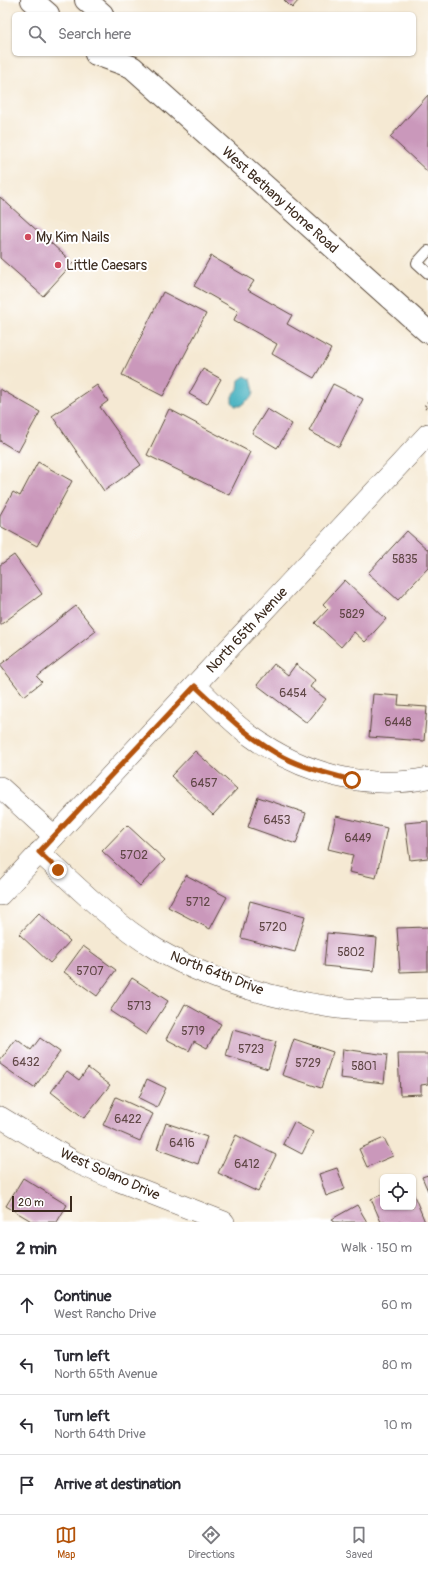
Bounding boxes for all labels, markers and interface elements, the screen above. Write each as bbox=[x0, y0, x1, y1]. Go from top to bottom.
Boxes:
search box bbox=[12, 12, 416, 56]
icon: search bbox=[26, 23, 48, 45]
text: Search here bbox=[58, 25, 131, 44]
street label: West Bethany Home Road bbox=[218, 143, 342, 257]
place label: My Kim Nails bbox=[36, 229, 110, 246]
marker: My Kim Nails bbox=[23, 232, 33, 242]
place label: Little Caesars bbox=[66, 257, 148, 274]
marker: Little Caesars bbox=[53, 260, 63, 270]
house number: 5835 bbox=[392, 552, 418, 567]
street label: North 65th Avenue bbox=[203, 583, 291, 676]
house number: 5829 bbox=[339, 607, 365, 622]
house number: 6454 bbox=[279, 686, 307, 701]
house number: 6448 bbox=[385, 715, 411, 730]
route start bbox=[343, 771, 361, 789]
house number: 6457 bbox=[191, 776, 218, 791]
house number: 6453 bbox=[263, 813, 291, 828]
house number: 6449 bbox=[344, 831, 372, 846]
house number: 5702 bbox=[120, 848, 148, 863]
route end bbox=[49, 861, 67, 879]
house number: 5712 bbox=[186, 895, 210, 910]
house number: 5720 bbox=[259, 920, 287, 935]
house number: 5802 bbox=[337, 945, 365, 960]
street label: North 64th Drive bbox=[168, 947, 266, 999]
house number: 5707 bbox=[76, 964, 104, 979]
house number: 5713 bbox=[127, 999, 151, 1014]
house number: 5719 bbox=[181, 1024, 205, 1039]
house number: 5723 bbox=[238, 1042, 264, 1057]
house number: 6432 bbox=[12, 1055, 40, 1070]
house number: 5729 bbox=[295, 1056, 321, 1071]
house number: 5801 bbox=[351, 1059, 377, 1074]
house number: 6422 bbox=[114, 1112, 142, 1127]
house number: 6416 bbox=[169, 1136, 195, 1151]
street label: West Solano Drive bbox=[57, 1144, 163, 1204]
house number: 6412 bbox=[234, 1157, 260, 1172]
map controls bbox=[380, 1174, 416, 1210]
button: locate bbox=[380, 1174, 416, 1210]
scale bar bbox=[12, 1194, 72, 1213]
text: 20 m bbox=[18, 1196, 44, 1209]
text: 2 min bbox=[16, 1238, 57, 1259]
text: Walk · 150 m bbox=[341, 1240, 412, 1256]
text: Continue bbox=[54, 1287, 112, 1306]
icon: ahead bbox=[16, 1294, 38, 1316]
text: 60 m bbox=[381, 1297, 412, 1313]
text: West Rancho Drive bbox=[54, 1306, 156, 1322]
text: Turn left bbox=[54, 1347, 110, 1366]
icon: left bbox=[16, 1354, 38, 1376]
text: 80 m bbox=[382, 1357, 412, 1373]
text: North 65th Avenue bbox=[54, 1366, 157, 1382]
text: Turn left bbox=[54, 1407, 110, 1426]
icon: left bbox=[16, 1414, 38, 1436]
text: 10 m bbox=[384, 1417, 412, 1433]
text: North 64th Drive bbox=[54, 1426, 146, 1442]
icon: arrive bbox=[16, 1474, 38, 1496]
text: Arrive at destination bbox=[54, 1475, 181, 1494]
tab: Map bbox=[55, 1524, 77, 1561]
tab: Directions bbox=[188, 1524, 235, 1561]
tab: Saved bbox=[345, 1524, 373, 1561]

